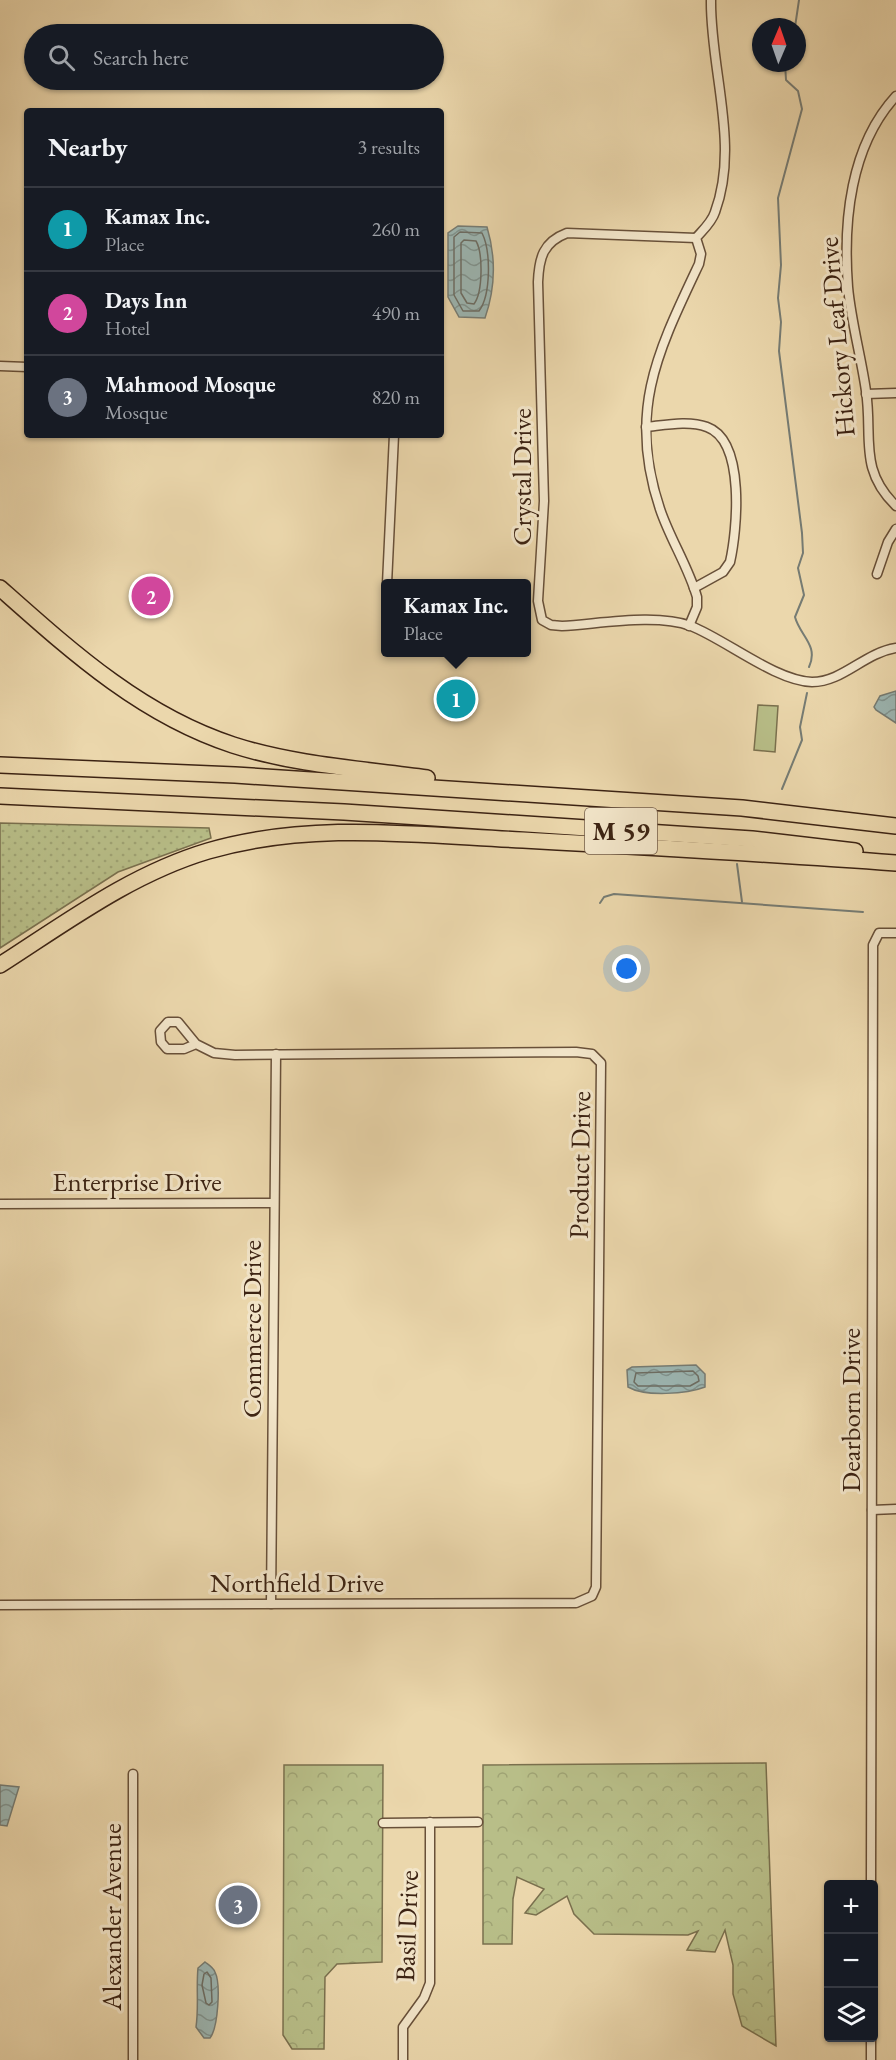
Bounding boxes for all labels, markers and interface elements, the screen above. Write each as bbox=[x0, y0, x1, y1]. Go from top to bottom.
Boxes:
north arrow bbox=[752, 18, 806, 72]
search box bbox=[24, 24, 444, 90]
icon: search bbox=[45, 41, 78, 74]
text: Search here bbox=[93, 43, 188, 72]
text: Nearby bbox=[48, 130, 128, 164]
text: 3 results bbox=[357, 134, 420, 160]
text: Kamax Inc. bbox=[105, 202, 210, 231]
text: 1 bbox=[62, 216, 73, 242]
text: 260 m bbox=[372, 216, 420, 242]
text: Place bbox=[105, 231, 144, 257]
street label: Hickory Leaf Drive bbox=[810, 236, 863, 438]
text: Days Inn bbox=[105, 286, 187, 315]
text: 2 bbox=[62, 300, 73, 326]
text: 490 m bbox=[372, 300, 420, 326]
text: Hotel bbox=[105, 315, 150, 341]
text: Mahmood Mosque bbox=[105, 370, 276, 399]
text: 3 bbox=[62, 384, 73, 410]
text: 820 m bbox=[372, 384, 420, 410]
text: Mosque bbox=[105, 399, 168, 425]
street label: Crystal Drive bbox=[504, 408, 539, 546]
pin: 2 bbox=[132, 574, 170, 618]
popup bbox=[381, 579, 531, 657]
text: Kamax Inc. bbox=[403, 591, 509, 620]
text: Place bbox=[403, 620, 443, 646]
pin: 1 bbox=[436, 676, 476, 722]
road number: M 59 bbox=[585, 808, 657, 854]
your location bbox=[612, 954, 641, 983]
street label: Product Drive bbox=[561, 1091, 598, 1239]
street label: Enterprise Drive bbox=[52, 1164, 222, 1199]
street label: Commerce Drive bbox=[234, 1240, 269, 1418]
street label: Dearborn Drive bbox=[833, 1328, 868, 1492]
street label: Northfield Drive bbox=[210, 1565, 384, 1600]
street label: Alexander Avenue bbox=[94, 1823, 129, 2012]
street label: Basil Drive bbox=[387, 1870, 426, 1982]
map controls bbox=[824, 1880, 878, 2042]
button: + bbox=[824, 1880, 878, 1934]
pin: 3 bbox=[218, 1882, 258, 1928]
button: − bbox=[824, 1934, 878, 1988]
button: layers bbox=[824, 1988, 878, 2042]

